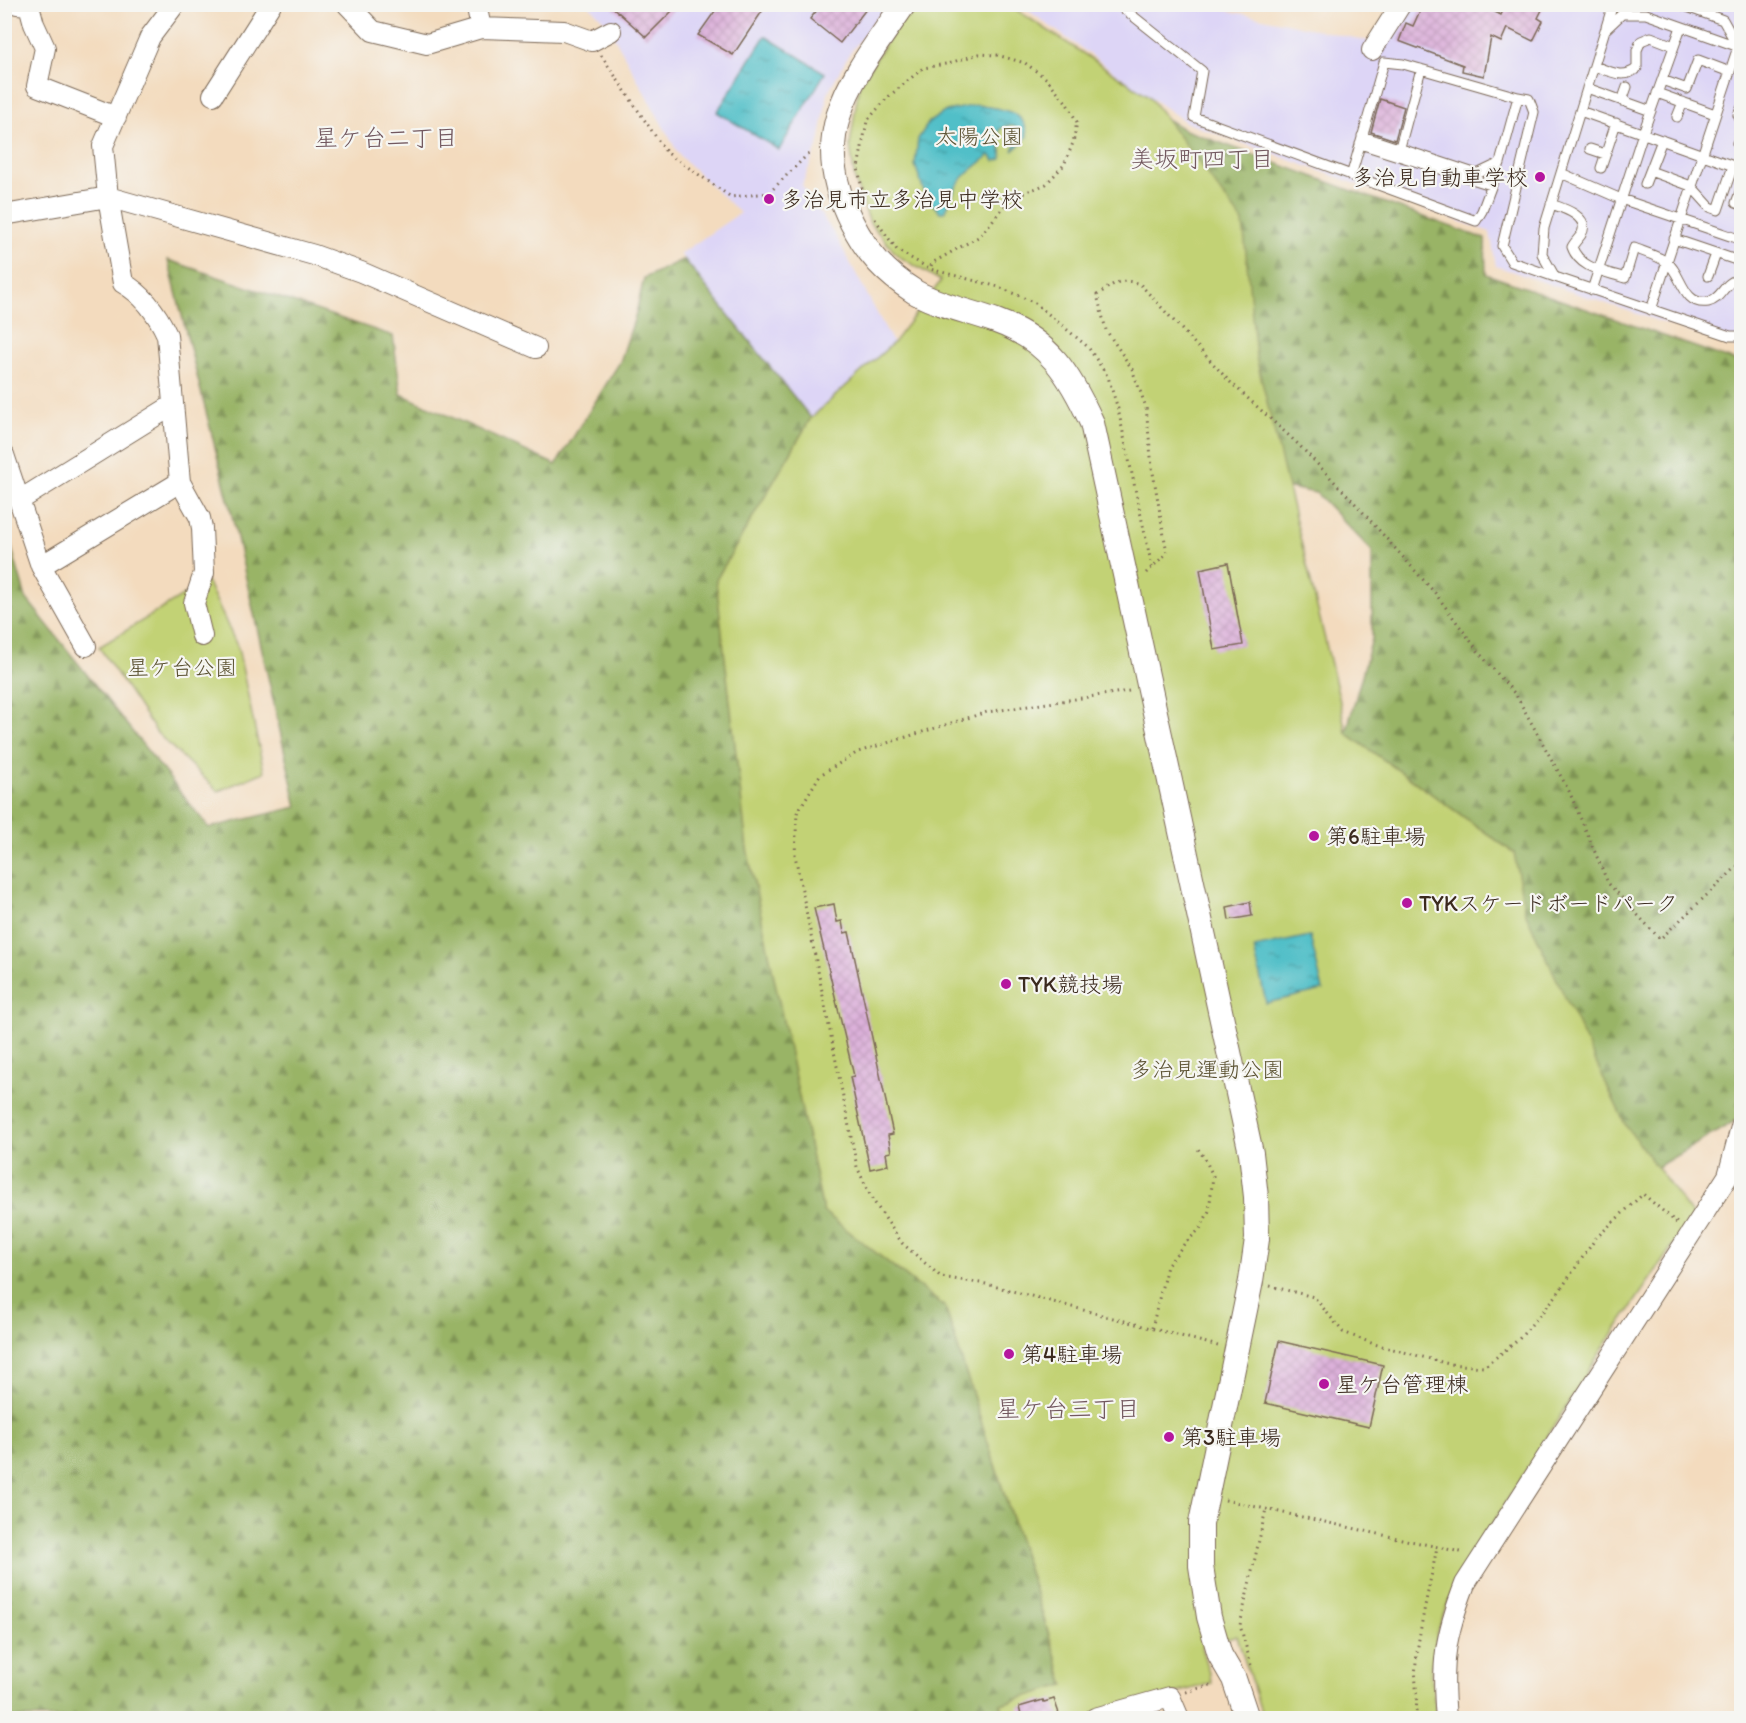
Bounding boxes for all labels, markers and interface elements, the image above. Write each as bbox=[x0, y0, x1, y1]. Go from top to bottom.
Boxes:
district label: 星ケ台二丁目 bbox=[314, 123, 458, 152]
park label: 太陽公園 bbox=[935, 123, 1023, 150]
district label: 美坂町四丁目 bbox=[1130, 144, 1274, 173]
place label: 多治見自動車学校 bbox=[1352, 164, 1528, 191]
marker: 多治見自動車学校 bbox=[1533, 170, 1547, 184]
place label: 多治見市立多治見中学校 bbox=[781, 186, 1023, 213]
marker: 多治見市立多治見中学校 bbox=[762, 192, 776, 206]
park label: 星ケ台公園 bbox=[127, 654, 237, 681]
place label: 第6駐車場 bbox=[1326, 823, 1426, 850]
marker: 第6駐車場 bbox=[1307, 829, 1321, 843]
place label: TYKスケードボードパーク bbox=[1419, 890, 1678, 917]
marker: TYKスケードボードパーク bbox=[1400, 896, 1414, 910]
place label: TYK競技場 bbox=[1018, 971, 1123, 998]
marker: TYK競技場 bbox=[999, 977, 1013, 991]
park label: 多治見運動公園 bbox=[1130, 1056, 1284, 1083]
place label: 第4駐車場 bbox=[1021, 1341, 1122, 1368]
marker: 第4駐車場 bbox=[1002, 1347, 1016, 1361]
place label: 星ケ台管理棟 bbox=[1336, 1371, 1468, 1398]
marker: 星ケ台管理棟 bbox=[1317, 1377, 1331, 1391]
district label: 星ケ台三丁目 bbox=[996, 1394, 1140, 1423]
place label: 第3駐車場 bbox=[1181, 1424, 1281, 1451]
marker: 第3駐車場 bbox=[1162, 1430, 1176, 1444]

